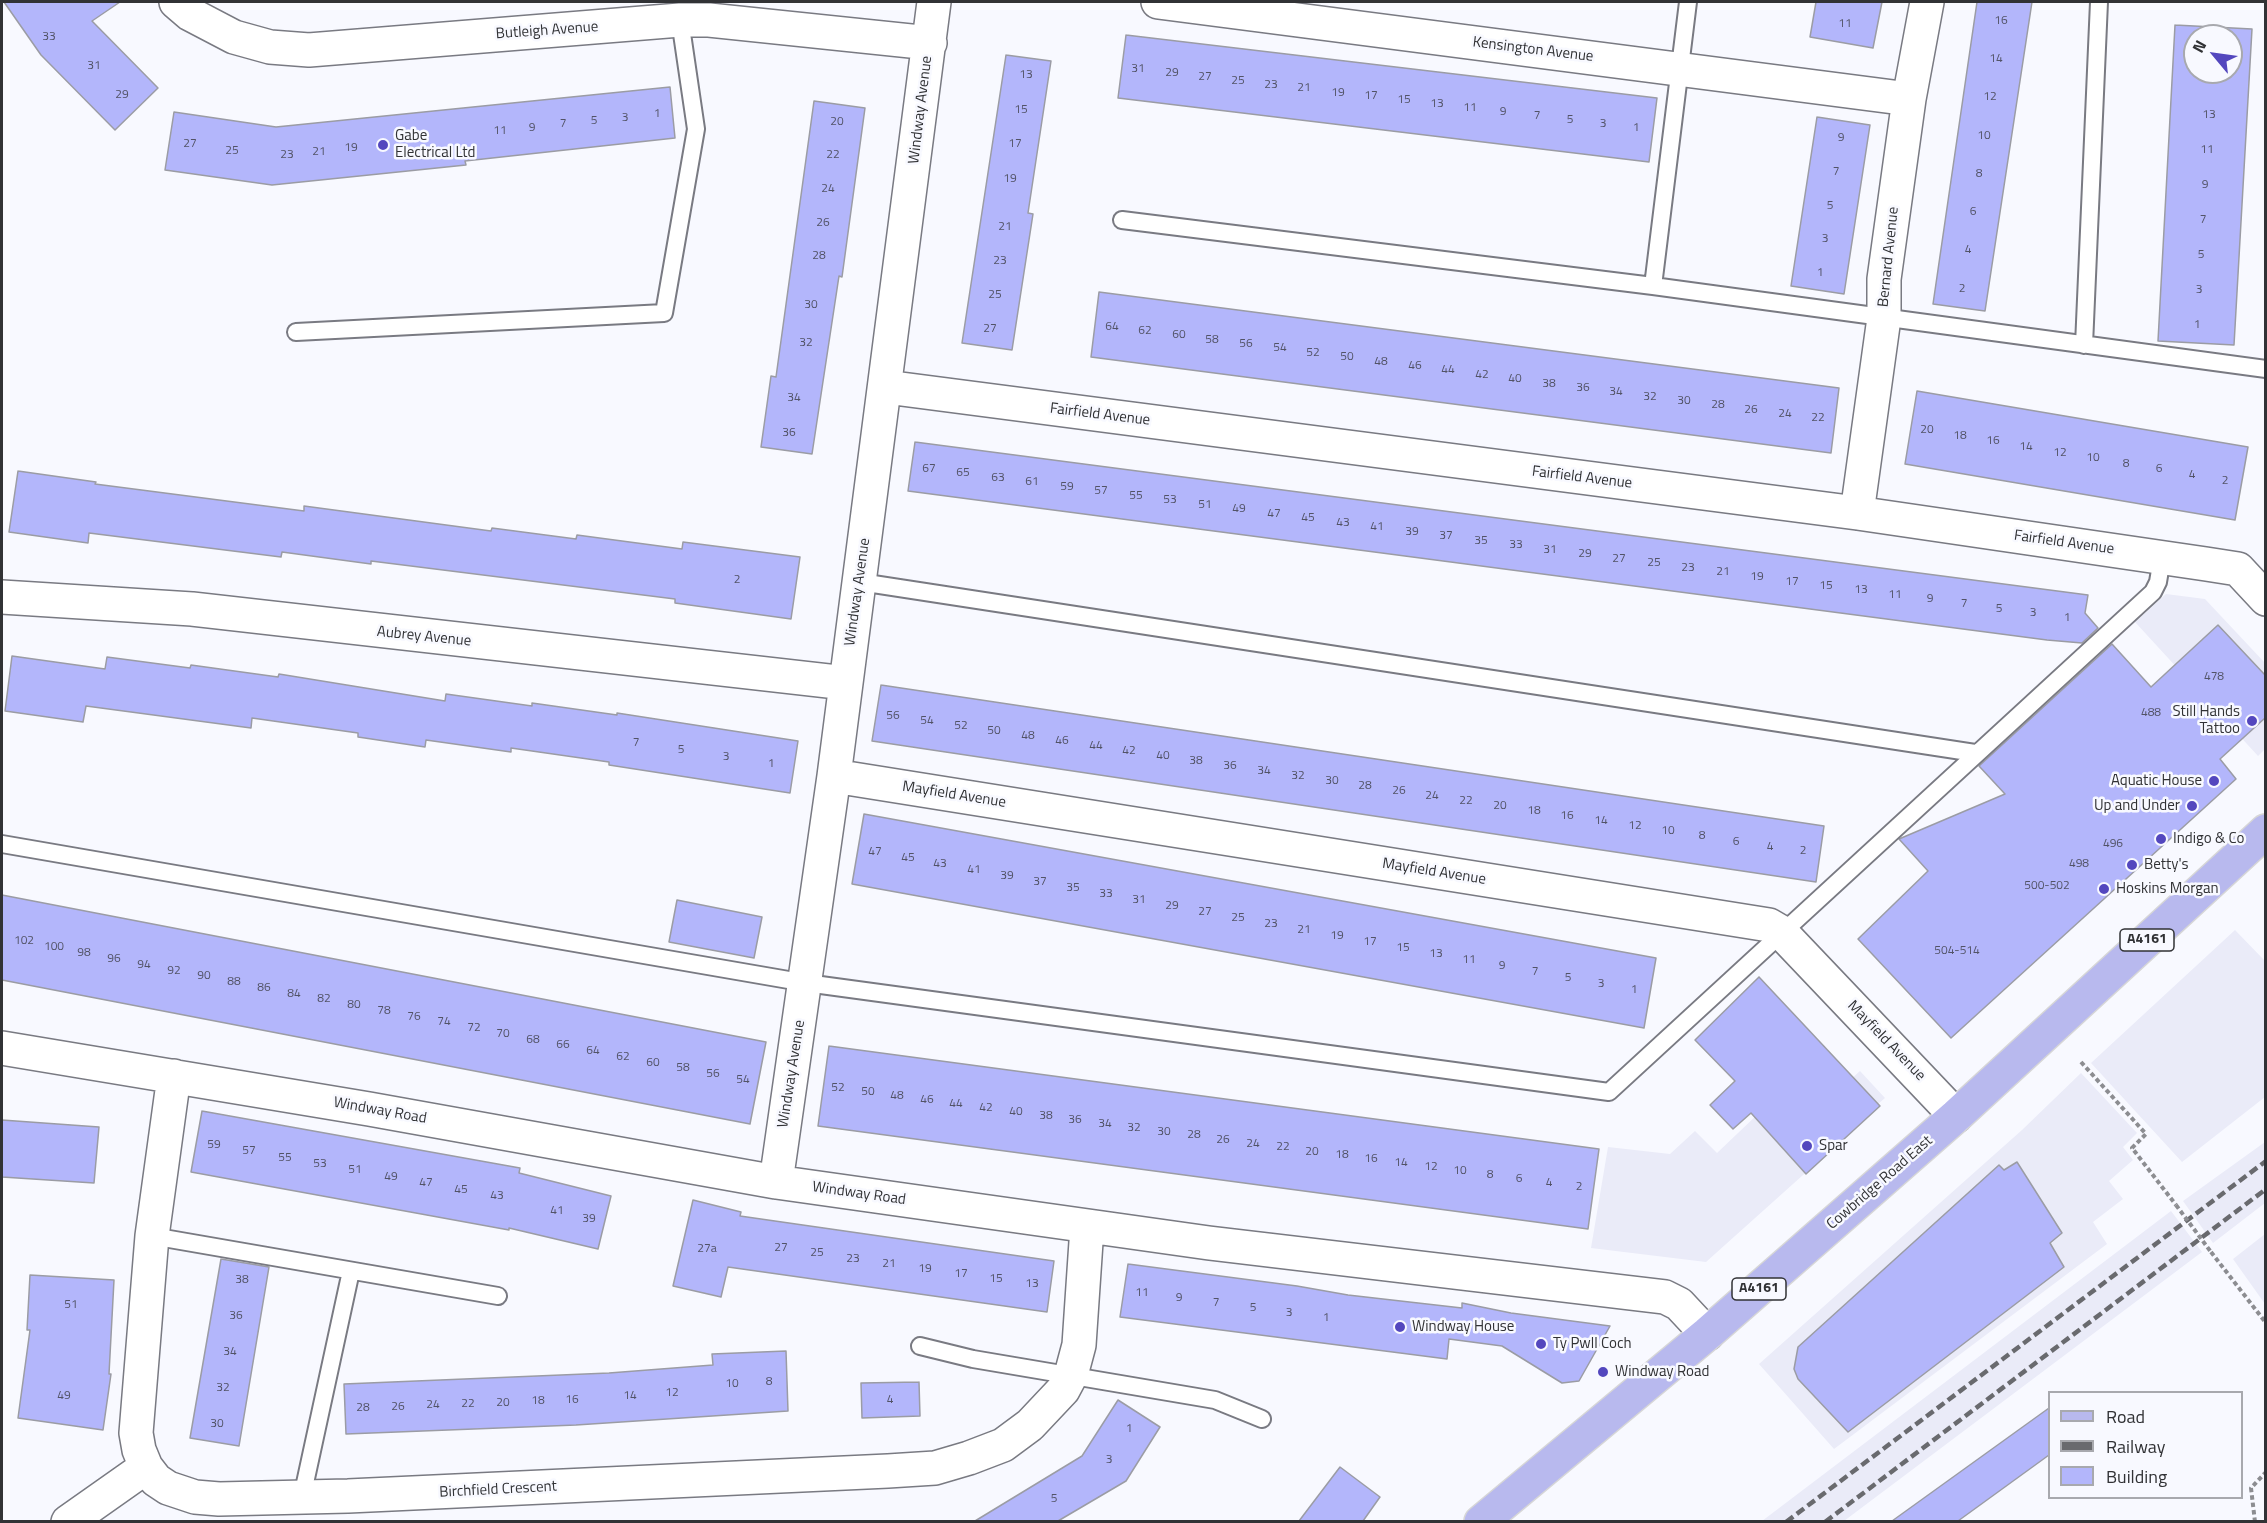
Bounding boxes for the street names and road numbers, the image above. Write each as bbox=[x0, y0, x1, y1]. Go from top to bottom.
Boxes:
street label: Butleigh Avenue bbox=[495, 18, 599, 44]
street label: Kensington Avenue bbox=[1472, 34, 1594, 66]
street label: Windway Avenue bbox=[905, 55, 937, 165]
street label: Bernard Avenue bbox=[1875, 206, 1903, 308]
street label: Fairfield Avenue bbox=[1049, 400, 1151, 430]
street label: Fairfield Avenue bbox=[1531, 463, 1633, 493]
street label: Fairfield Avenue bbox=[2013, 527, 2115, 559]
street label: Windway Avenue bbox=[842, 537, 874, 647]
street label: Aubrey Avenue bbox=[376, 623, 472, 651]
street label: Mayfield Avenue bbox=[901, 778, 1007, 812]
street label: Mayfield Avenue bbox=[1381, 855, 1487, 889]
road number: A4161 bbox=[2120, 929, 2174, 951]
street label: Mayfield Avenue bbox=[1843, 997, 1929, 1085]
street label: Windway Avenue bbox=[775, 1019, 809, 1129]
street label: Windway Road bbox=[332, 1094, 428, 1128]
street label: Cowbridge Road East bbox=[1824, 1132, 1936, 1234]
street label: Windway Road bbox=[811, 1179, 907, 1209]
road number: A4161 bbox=[1732, 1278, 1786, 1300]
street label: Birchfield Crescent bbox=[439, 1478, 557, 1502]

